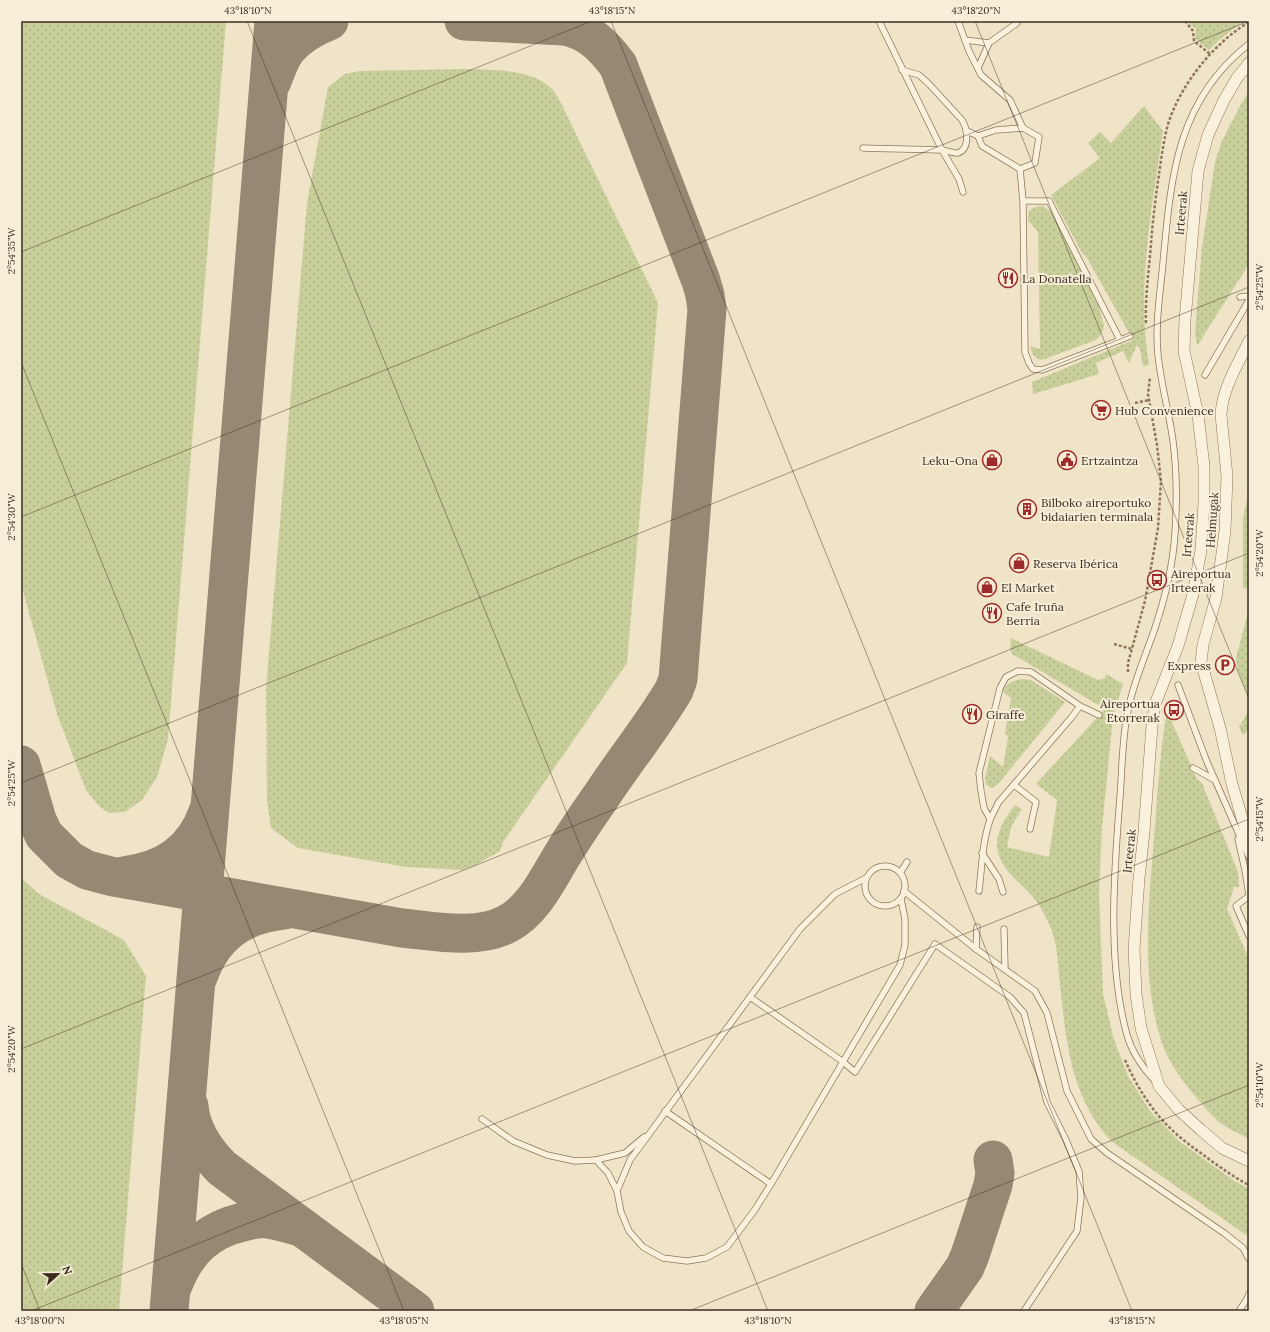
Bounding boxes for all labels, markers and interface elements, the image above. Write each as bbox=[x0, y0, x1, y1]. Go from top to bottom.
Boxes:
text: 43°18'10"N bbox=[224, 4, 272, 17]
text: 43°18'15"N bbox=[589, 4, 636, 17]
text: 43°18'20"N bbox=[951, 4, 1001, 17]
street label: Irteerak bbox=[1172, 190, 1190, 236]
text: 2°54'35"W bbox=[5, 227, 18, 274]
text: 2°54'25"W bbox=[1253, 263, 1266, 310]
restaurant icon: La Donatella bbox=[997, 267, 1019, 289]
place label: La Donatella bbox=[1022, 271, 1092, 286]
supermarket icon: Hub Convenience bbox=[1090, 399, 1112, 421]
place label: Hub Convenience bbox=[1115, 403, 1214, 418]
shop icon: Leku-Ona bbox=[981, 449, 1003, 471]
public building icon: Ertzaintza bbox=[1056, 449, 1078, 471]
place label: Leku-Ona bbox=[922, 453, 978, 468]
place label: Ertzaintza bbox=[1081, 453, 1138, 468]
street label: Helmugak bbox=[1203, 491, 1221, 548]
text: 2°54'30"W bbox=[5, 492, 18, 541]
place label: Bilboko aireportuko bidaiarien terminala bbox=[1041, 495, 1153, 524]
building icon: Bilboko aireportuko bidaiarien terminala bbox=[1016, 498, 1038, 520]
street label: Irteerak bbox=[1179, 512, 1197, 558]
text: 2°54'20"W bbox=[1253, 528, 1266, 577]
shop icon: Reserva Ibérica bbox=[1008, 552, 1030, 574]
place label: Reserva Ibérica bbox=[1033, 556, 1118, 571]
place label: Aireportua Irteerak bbox=[1170, 566, 1231, 595]
bus stop icon: Aireportua Irteerak bbox=[1146, 569, 1168, 591]
shop icon: El Market bbox=[976, 576, 998, 598]
place label: El Market bbox=[1001, 580, 1055, 595]
place label: Cafe Iruña Berria bbox=[1006, 599, 1064, 628]
restaurant icon: Cafe Iruña Berria bbox=[981, 602, 1003, 624]
parking icon: Express bbox=[1214, 654, 1236, 676]
place label: Express bbox=[1167, 658, 1211, 673]
place label: Aireportua Etorrerak bbox=[1099, 696, 1161, 725]
bus stop icon: Aireportua Etorrerak bbox=[1163, 699, 1185, 721]
restaurant icon: Giraffe bbox=[961, 703, 983, 725]
place label: Giraffe bbox=[986, 707, 1025, 722]
text: 2°54'25"W bbox=[5, 759, 18, 806]
text: 2°54'15"W bbox=[1253, 796, 1266, 841]
street label: Irteerak bbox=[1119, 828, 1139, 874]
text: 2°54'20"W bbox=[5, 1024, 18, 1073]
text: 2°54'10"W bbox=[1253, 1061, 1266, 1108]
north arrow bbox=[38, 1254, 78, 1294]
text: N bbox=[59, 1264, 76, 1277]
text: 43°18'00"N bbox=[15, 1314, 65, 1327]
text: 43°18'05"N bbox=[379, 1314, 429, 1327]
text: 43°18'10"N bbox=[744, 1314, 792, 1327]
text: 43°18'15"N bbox=[1109, 1314, 1156, 1327]

